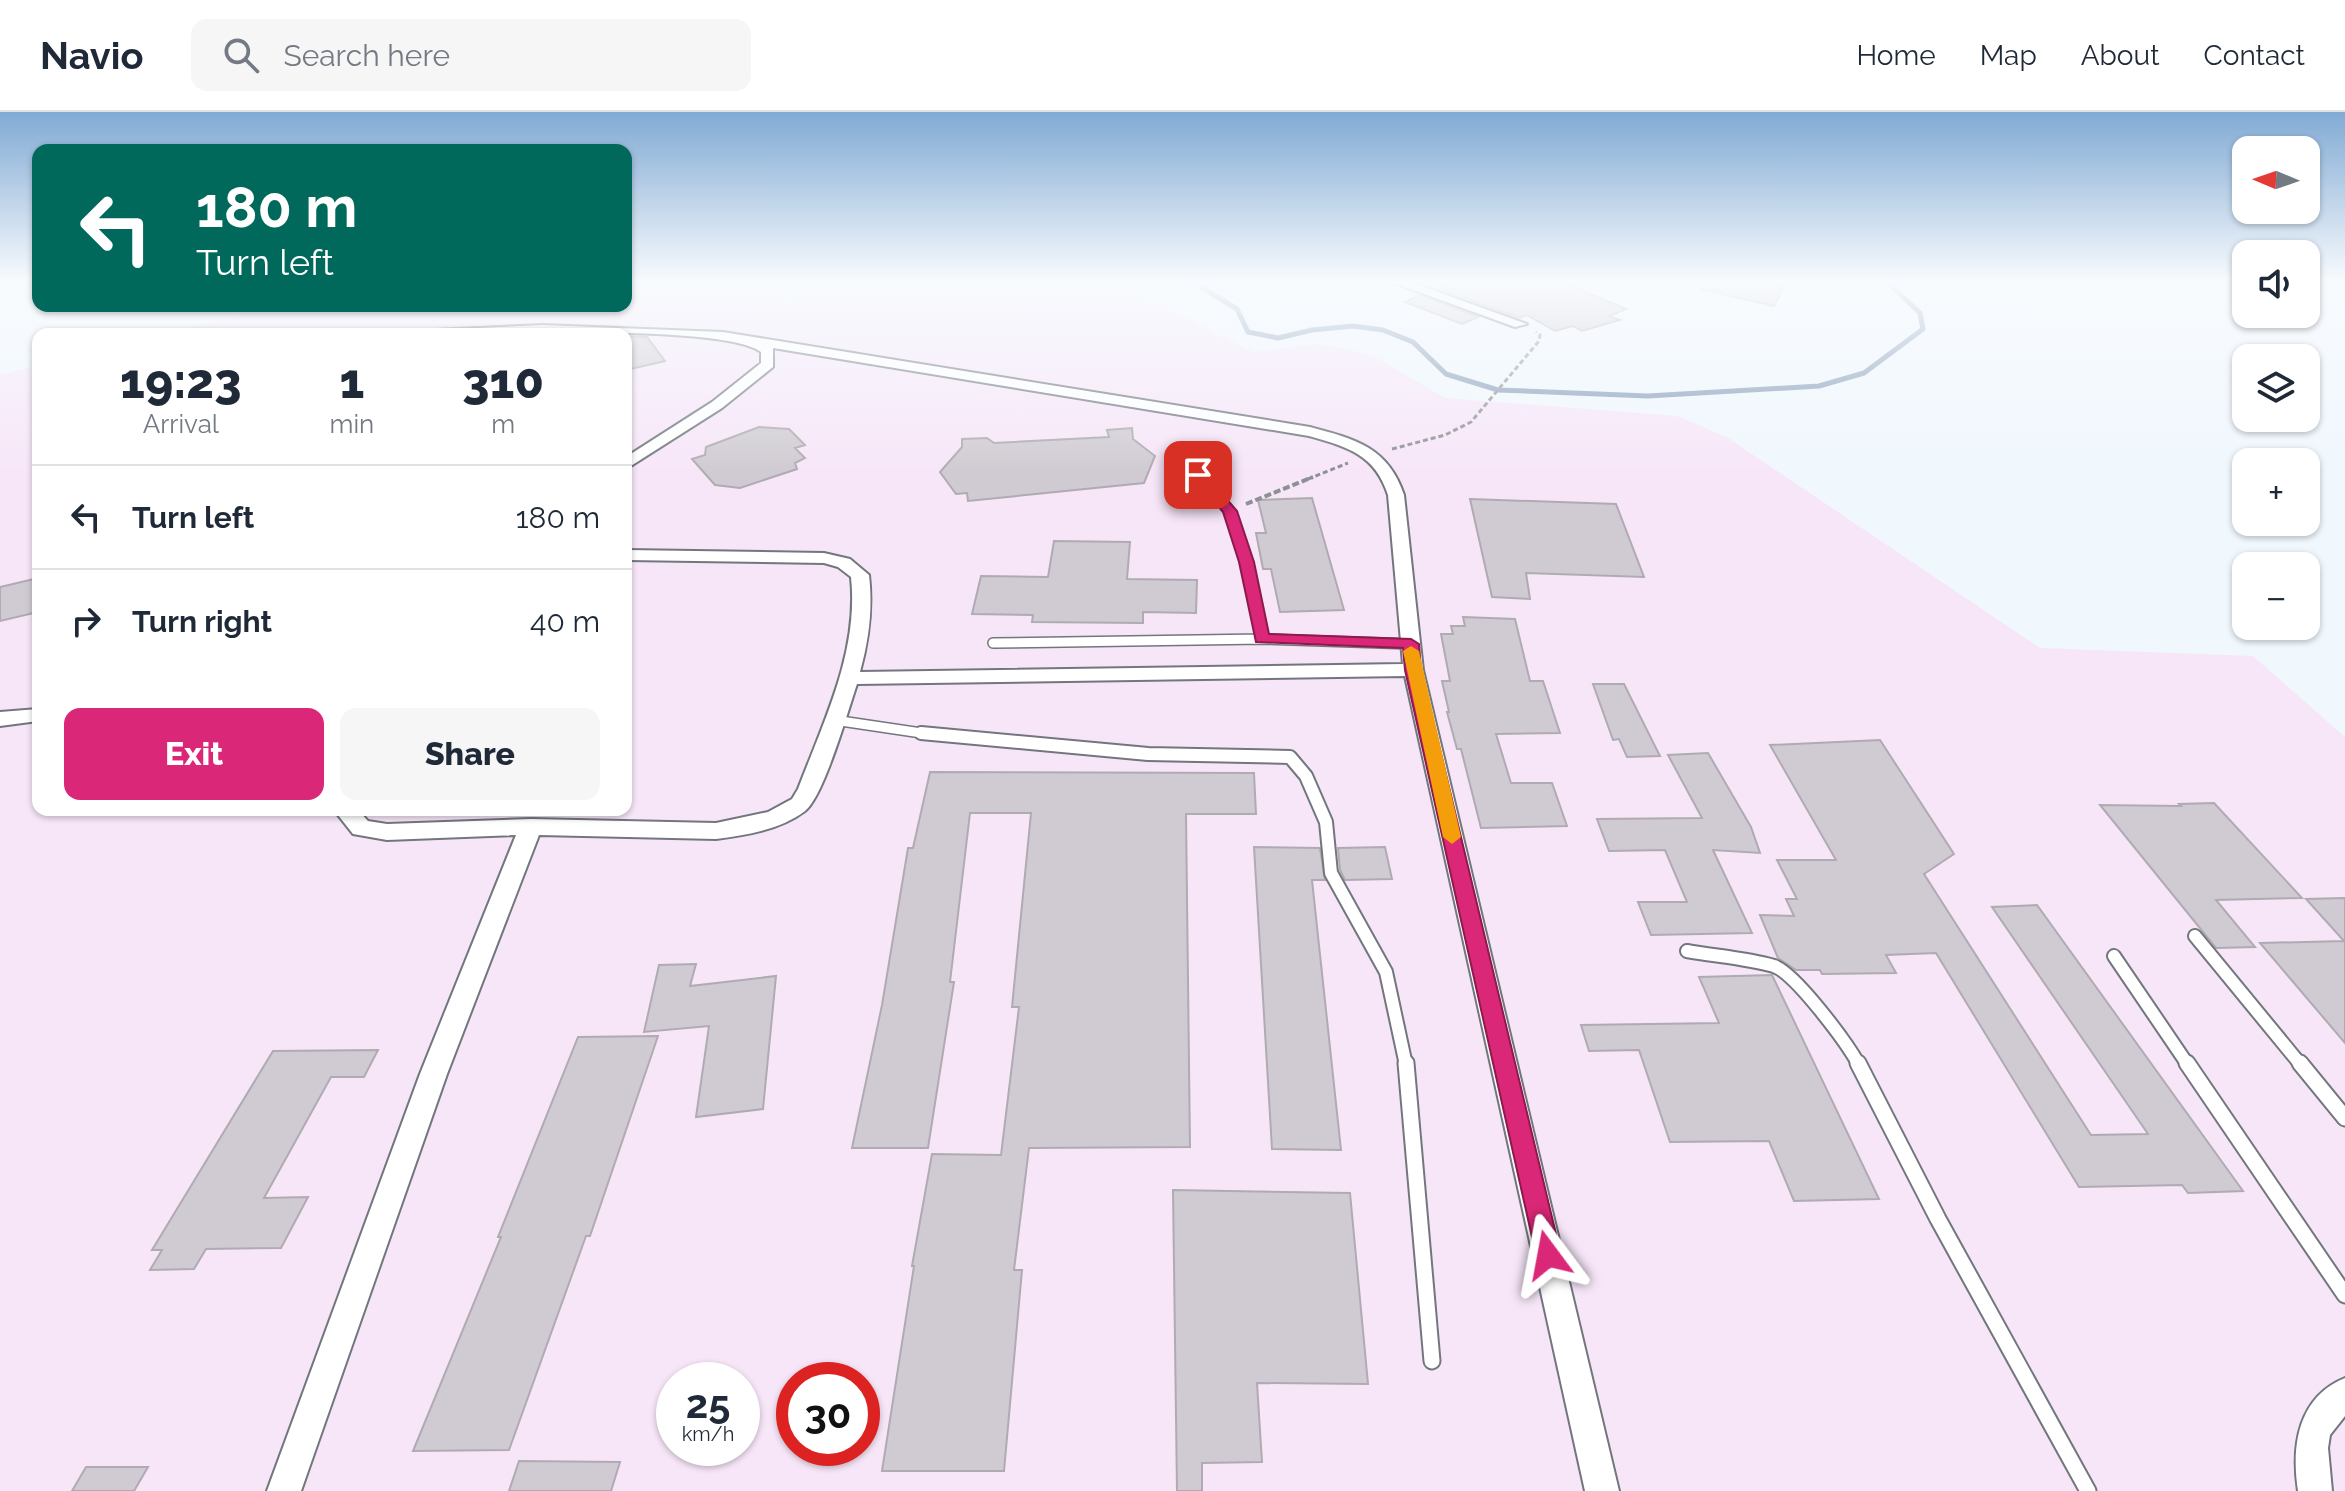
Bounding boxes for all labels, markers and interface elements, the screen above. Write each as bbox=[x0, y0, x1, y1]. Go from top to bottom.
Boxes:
search box bbox=[191, 19, 751, 91]
text: Navio bbox=[40, 33, 143, 78]
icon: search bbox=[219, 33, 263, 77]
text: Search here bbox=[283, 38, 450, 73]
text: Home bbox=[1856, 39, 1936, 72]
text: Map bbox=[1980, 39, 2037, 72]
text: About bbox=[2081, 39, 2160, 72]
text: Contact bbox=[2204, 39, 2305, 72]
north arrow bbox=[2232, 136, 2320, 224]
map controls bbox=[2232, 136, 2320, 640]
text: 180 m bbox=[196, 174, 357, 240]
icon: left bbox=[64, 176, 168, 280]
button: sound bbox=[2232, 240, 2320, 328]
text: Turn left bbox=[196, 241, 334, 283]
button: layers bbox=[2232, 344, 2320, 432]
text: 19:23 bbox=[120, 353, 241, 409]
text: 1 bbox=[339, 353, 364, 409]
text: 310 bbox=[462, 353, 544, 409]
text: Arrival bbox=[143, 409, 219, 439]
text: min bbox=[330, 409, 374, 439]
text: m bbox=[491, 409, 515, 439]
pin bbox=[1164, 441, 1232, 509]
button: + bbox=[2232, 448, 2320, 536]
icon: arrive bbox=[1176, 453, 1220, 497]
icon: left bbox=[64, 495, 108, 539]
text: Turn left bbox=[132, 500, 254, 535]
text: 180 m bbox=[516, 500, 600, 535]
button: − bbox=[2232, 552, 2320, 640]
icon: right bbox=[64, 599, 108, 643]
text: Turn right bbox=[132, 604, 272, 639]
text: 40 m bbox=[530, 604, 600, 639]
button: Exit bbox=[64, 708, 324, 800]
button: Share bbox=[340, 708, 600, 800]
position arrow bbox=[1506, 1213, 1590, 1297]
speed limit sign: 30 bbox=[776, 1362, 880, 1466]
text: 25 bbox=[686, 1380, 730, 1427]
text: km/h bbox=[682, 1422, 734, 1446]

